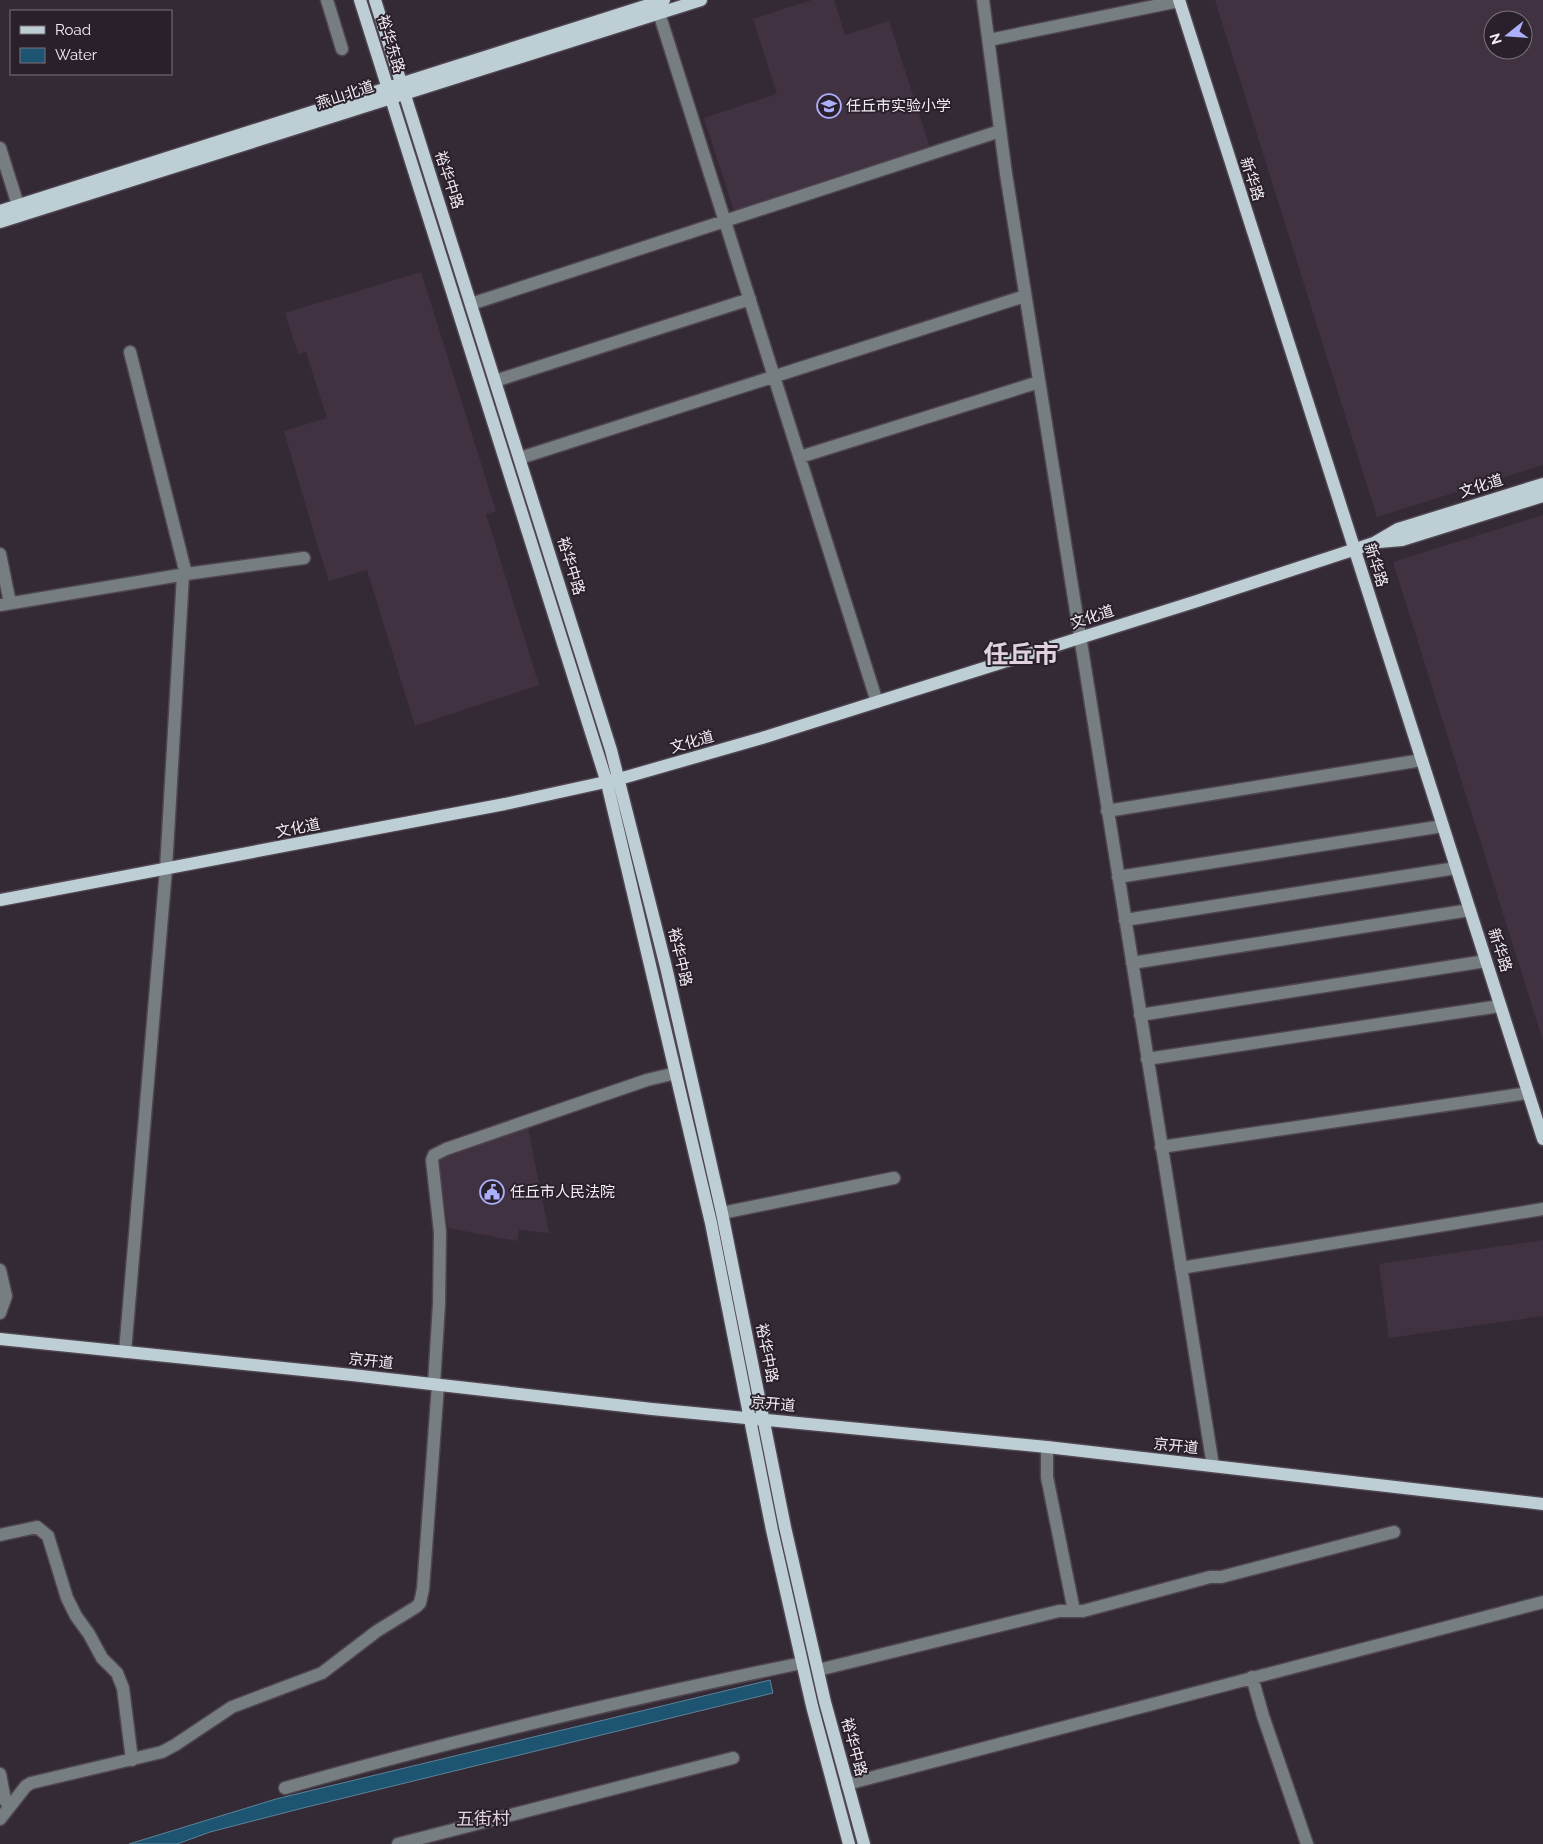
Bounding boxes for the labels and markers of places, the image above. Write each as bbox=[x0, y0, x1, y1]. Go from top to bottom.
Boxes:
school or university icon: 任丘市实验小学 bbox=[816, 93, 842, 119]
place label: 任丘市实验小学 bbox=[846, 97, 951, 115]
public building icon: 任丘市人民法院 bbox=[479, 1179, 505, 1205]
place label: 任丘市人民法院 bbox=[510, 1183, 615, 1201]

